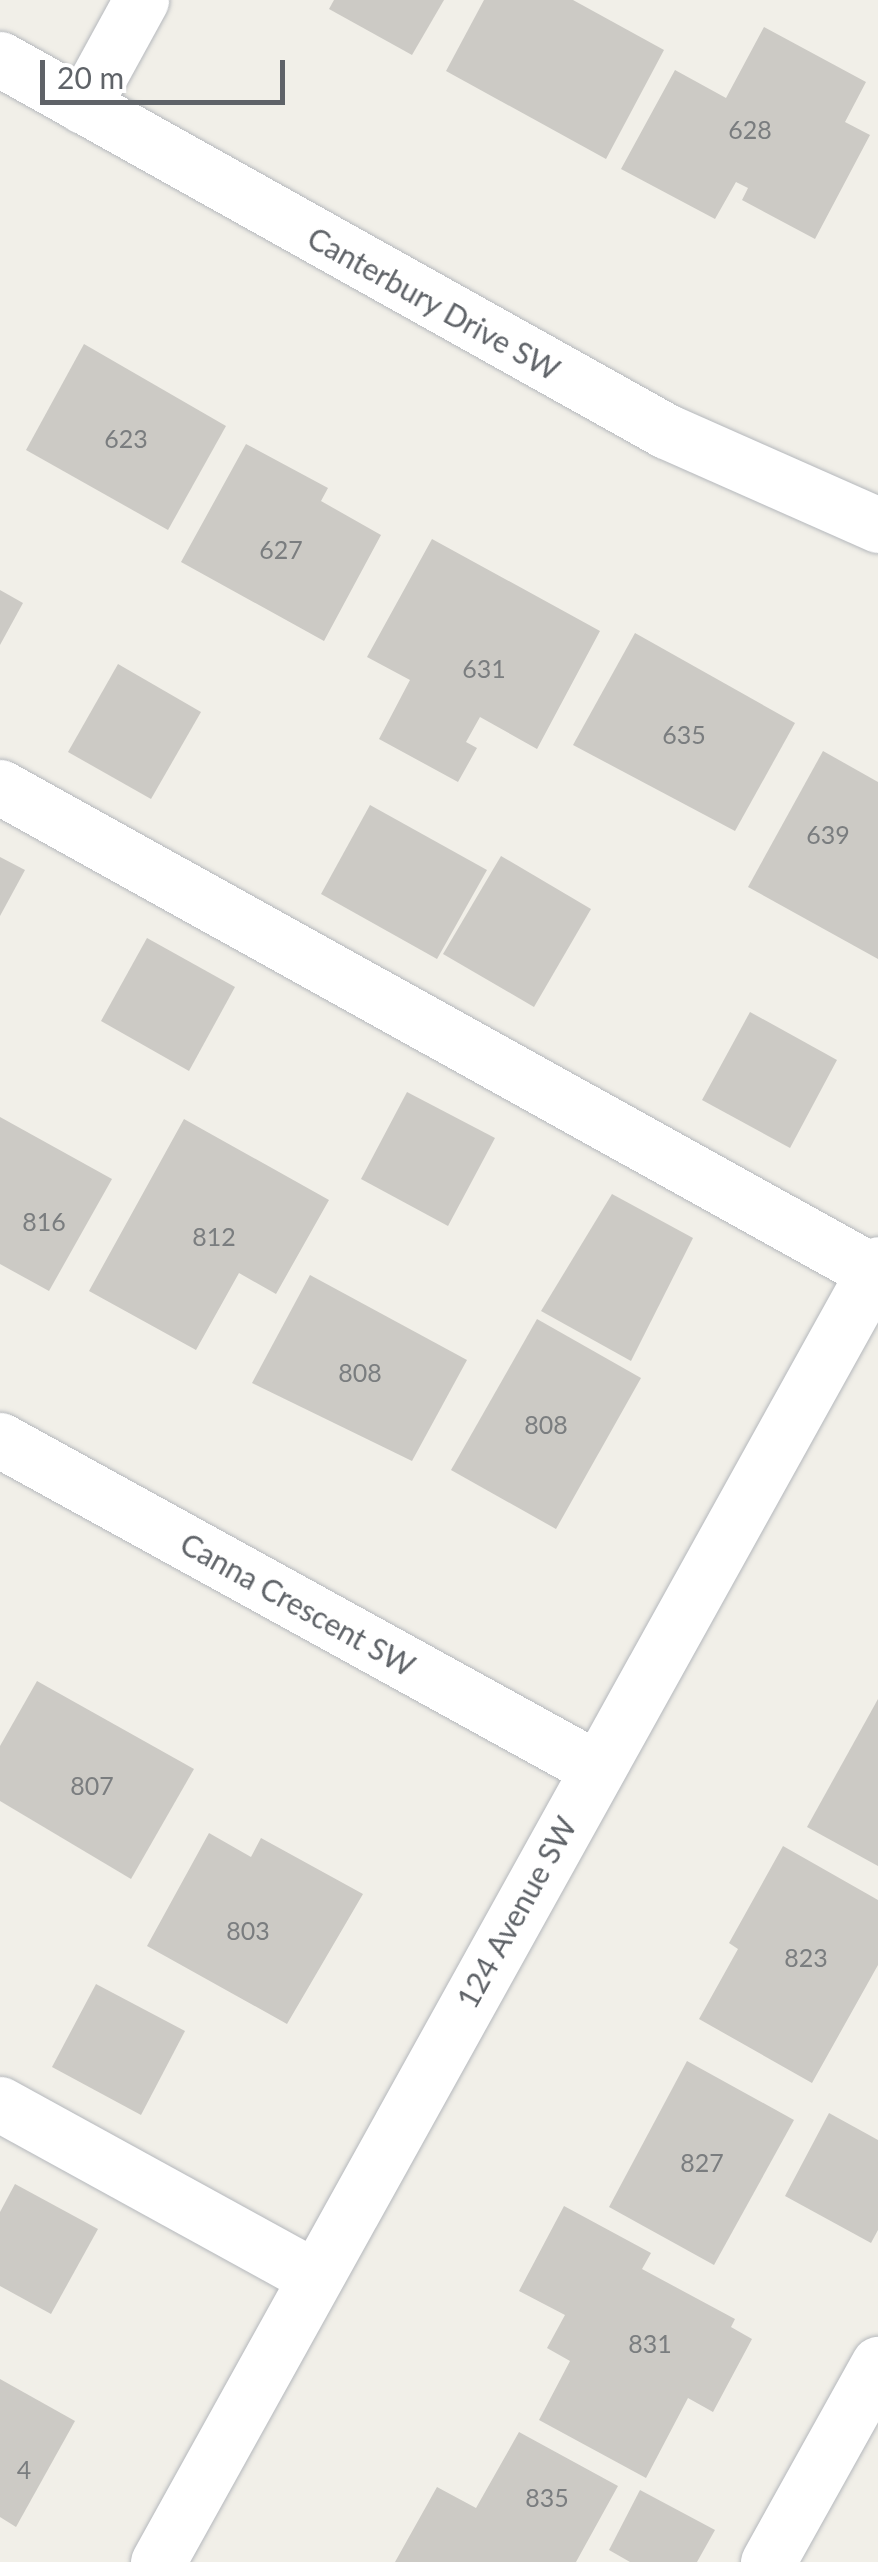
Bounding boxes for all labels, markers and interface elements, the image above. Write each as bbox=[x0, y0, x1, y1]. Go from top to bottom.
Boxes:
scale bar bbox=[45, 40, 290, 102]
text: 20 m bbox=[57, 59, 124, 95]
house number: 628 bbox=[728, 114, 772, 144]
street label: Canterbury Drive SW bbox=[302, 219, 566, 387]
house number: 623 bbox=[104, 423, 148, 453]
house number: 627 bbox=[259, 534, 303, 564]
house number: 631 bbox=[462, 653, 506, 683]
house number: 635 bbox=[662, 719, 706, 749]
house number: 639 bbox=[806, 819, 850, 849]
house number: 816 bbox=[22, 1206, 66, 1236]
house number: 812 bbox=[192, 1221, 236, 1251]
house number: 808 bbox=[338, 1357, 382, 1387]
house number: 808 bbox=[524, 1409, 568, 1439]
street label: Canna Crescent SW bbox=[175, 1525, 421, 1683]
house number: 807 bbox=[70, 1770, 114, 1800]
street label: 124 Avenue SW bbox=[448, 1810, 584, 2014]
house number: 803 bbox=[226, 1915, 270, 1945]
house number: 823 bbox=[784, 1942, 828, 1972]
house number: 827 bbox=[680, 2147, 724, 2177]
house number: 831 bbox=[628, 2328, 672, 2358]
house number: 4 bbox=[17, 2454, 31, 2484]
house number: 835 bbox=[525, 2482, 569, 2512]

